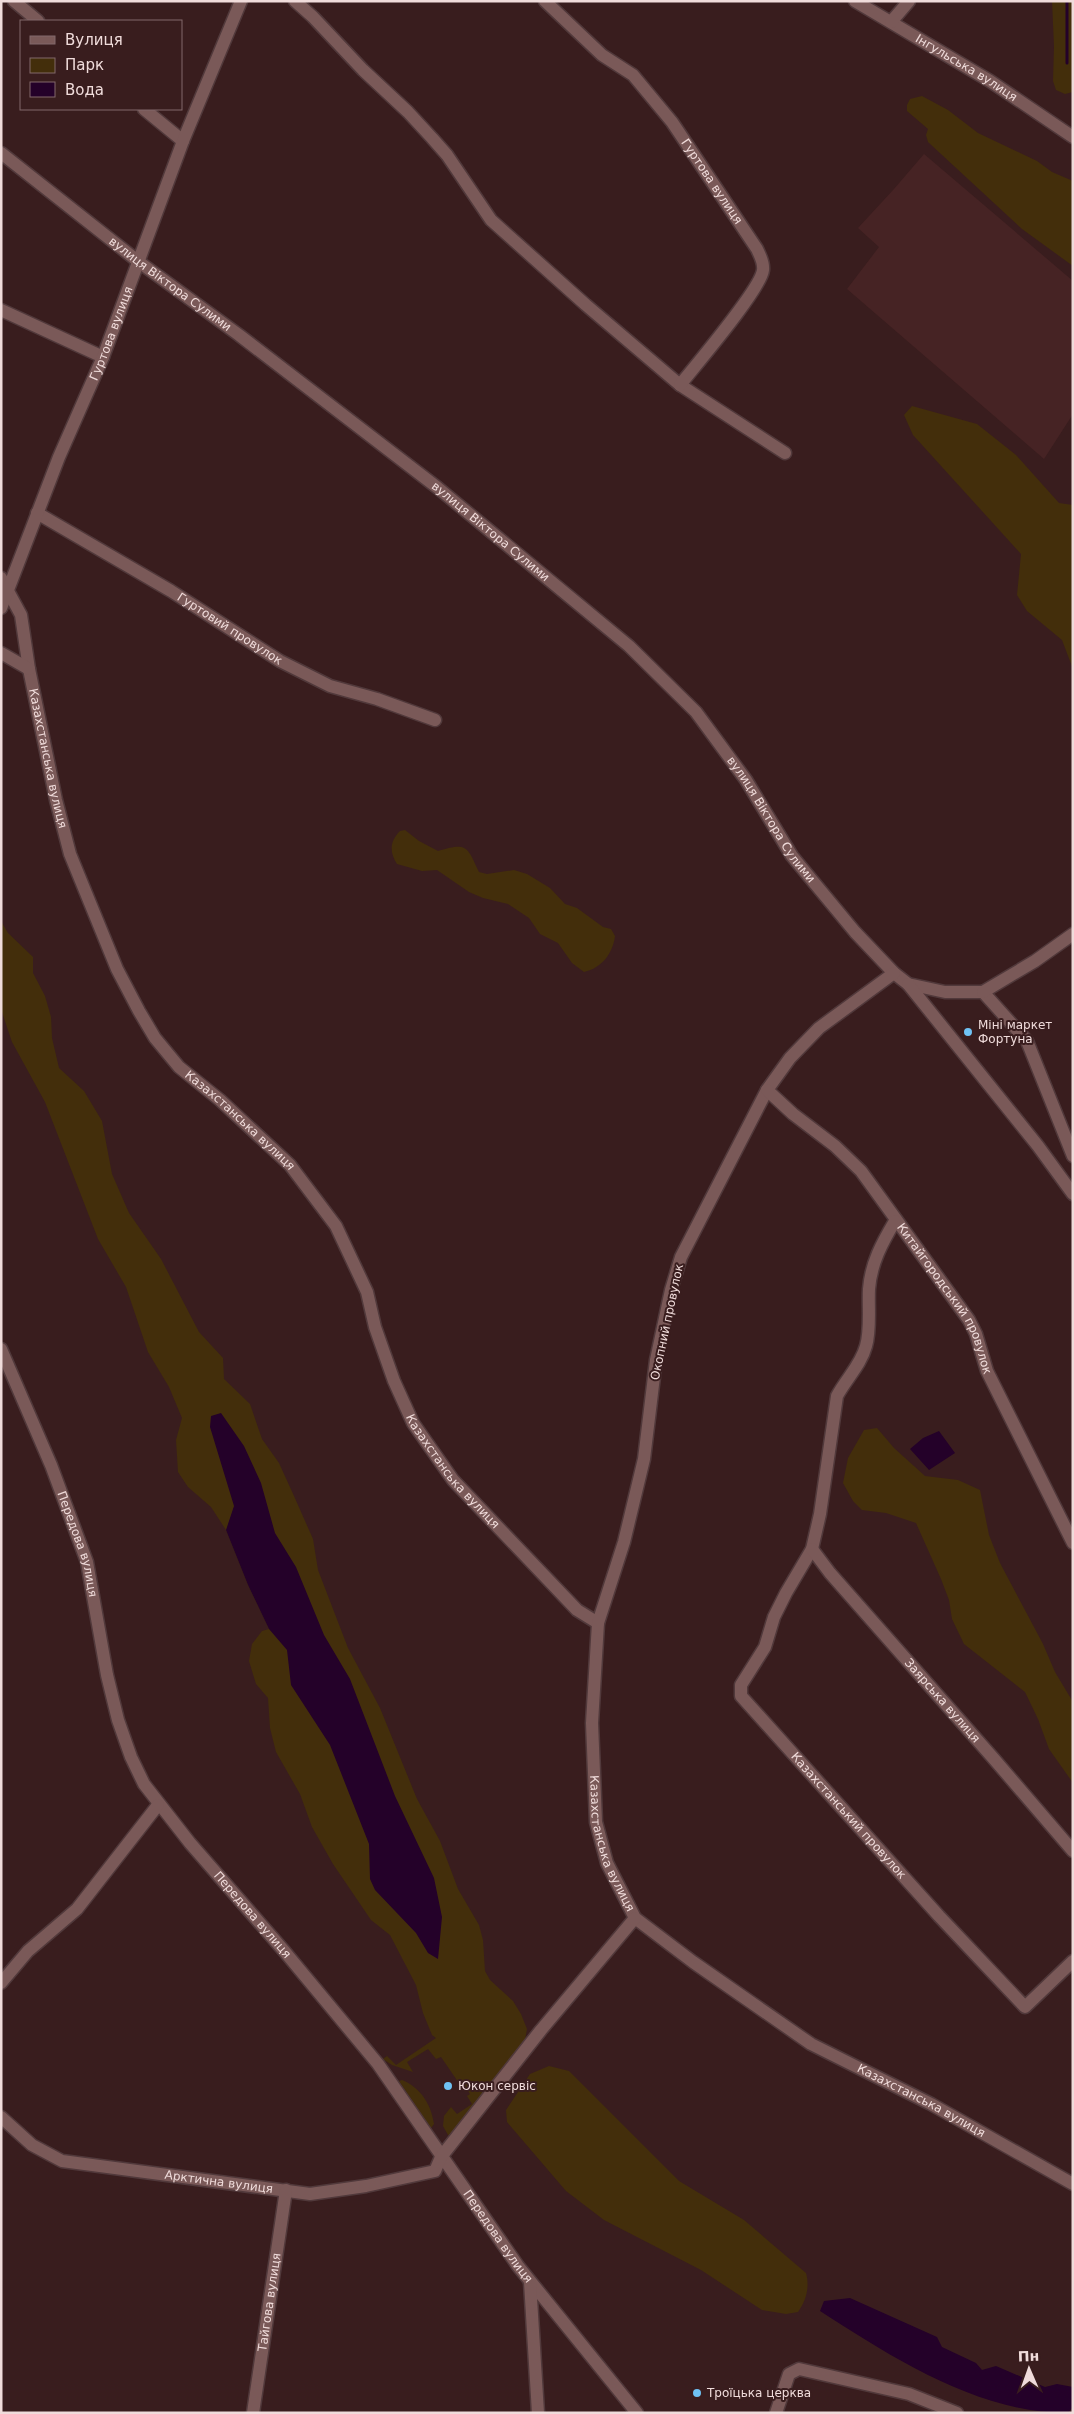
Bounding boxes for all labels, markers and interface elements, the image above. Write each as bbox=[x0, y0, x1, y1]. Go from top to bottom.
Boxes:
legend bbox=[20, 20, 182, 110]
text: Вулиця bbox=[65, 31, 123, 49]
street label: Інгульська вулиця bbox=[913, 31, 1020, 104]
text: Парк bbox=[65, 56, 104, 74]
text: Вода bbox=[65, 81, 104, 99]
street label: Гуртова вулиця bbox=[678, 136, 745, 227]
street label: вулиця Віктора Сулими bbox=[106, 234, 234, 334]
street label: Гуртова вулиця bbox=[87, 284, 136, 383]
street label: вулиця Віктора Сулими bbox=[429, 479, 552, 584]
street label: Гуртовий провулок bbox=[175, 590, 285, 668]
street label: Казахстанська вулиця bbox=[26, 687, 70, 830]
street label: вулиця Віктора Сулими bbox=[724, 754, 818, 885]
place label: Міні маркет Фортуна bbox=[978, 1018, 1052, 1046]
marker: Міні маркет Фортуна bbox=[962, 1026, 974, 1038]
street label: Казахстанська вулиця bbox=[182, 1068, 298, 1173]
street label: Китайгородський провулок bbox=[894, 1220, 995, 1376]
street label: Окопний провулок bbox=[648, 1263, 686, 1381]
street label: Казахстанська вулиця bbox=[403, 1412, 502, 1531]
street label: Передова вулиця bbox=[54, 1489, 100, 1598]
street label: Заярська вулиця bbox=[902, 1656, 983, 1745]
street label: Казахстанський провулок bbox=[788, 1750, 909, 1882]
street label: Казахстанська вулиця bbox=[587, 1775, 637, 1914]
street label: Передова вулиця bbox=[211, 1869, 294, 1961]
street label: Казахстанська вулиця bbox=[855, 2061, 988, 2140]
place label: Юкон сервіс bbox=[458, 2079, 536, 2093]
marker: Юкон сервіс bbox=[442, 2080, 454, 2092]
street label: Арктична вулиця bbox=[164, 2168, 274, 2196]
street label: Передова вулиця bbox=[460, 2187, 536, 2285]
street label: Тайгова вулиця bbox=[255, 2252, 284, 2353]
north arrow bbox=[1004, 2344, 1054, 2394]
text: Пн bbox=[1018, 2348, 1040, 2364]
place label: Троїцька церква bbox=[706, 2386, 811, 2400]
marker: Троїцька церква bbox=[691, 2387, 703, 2399]

